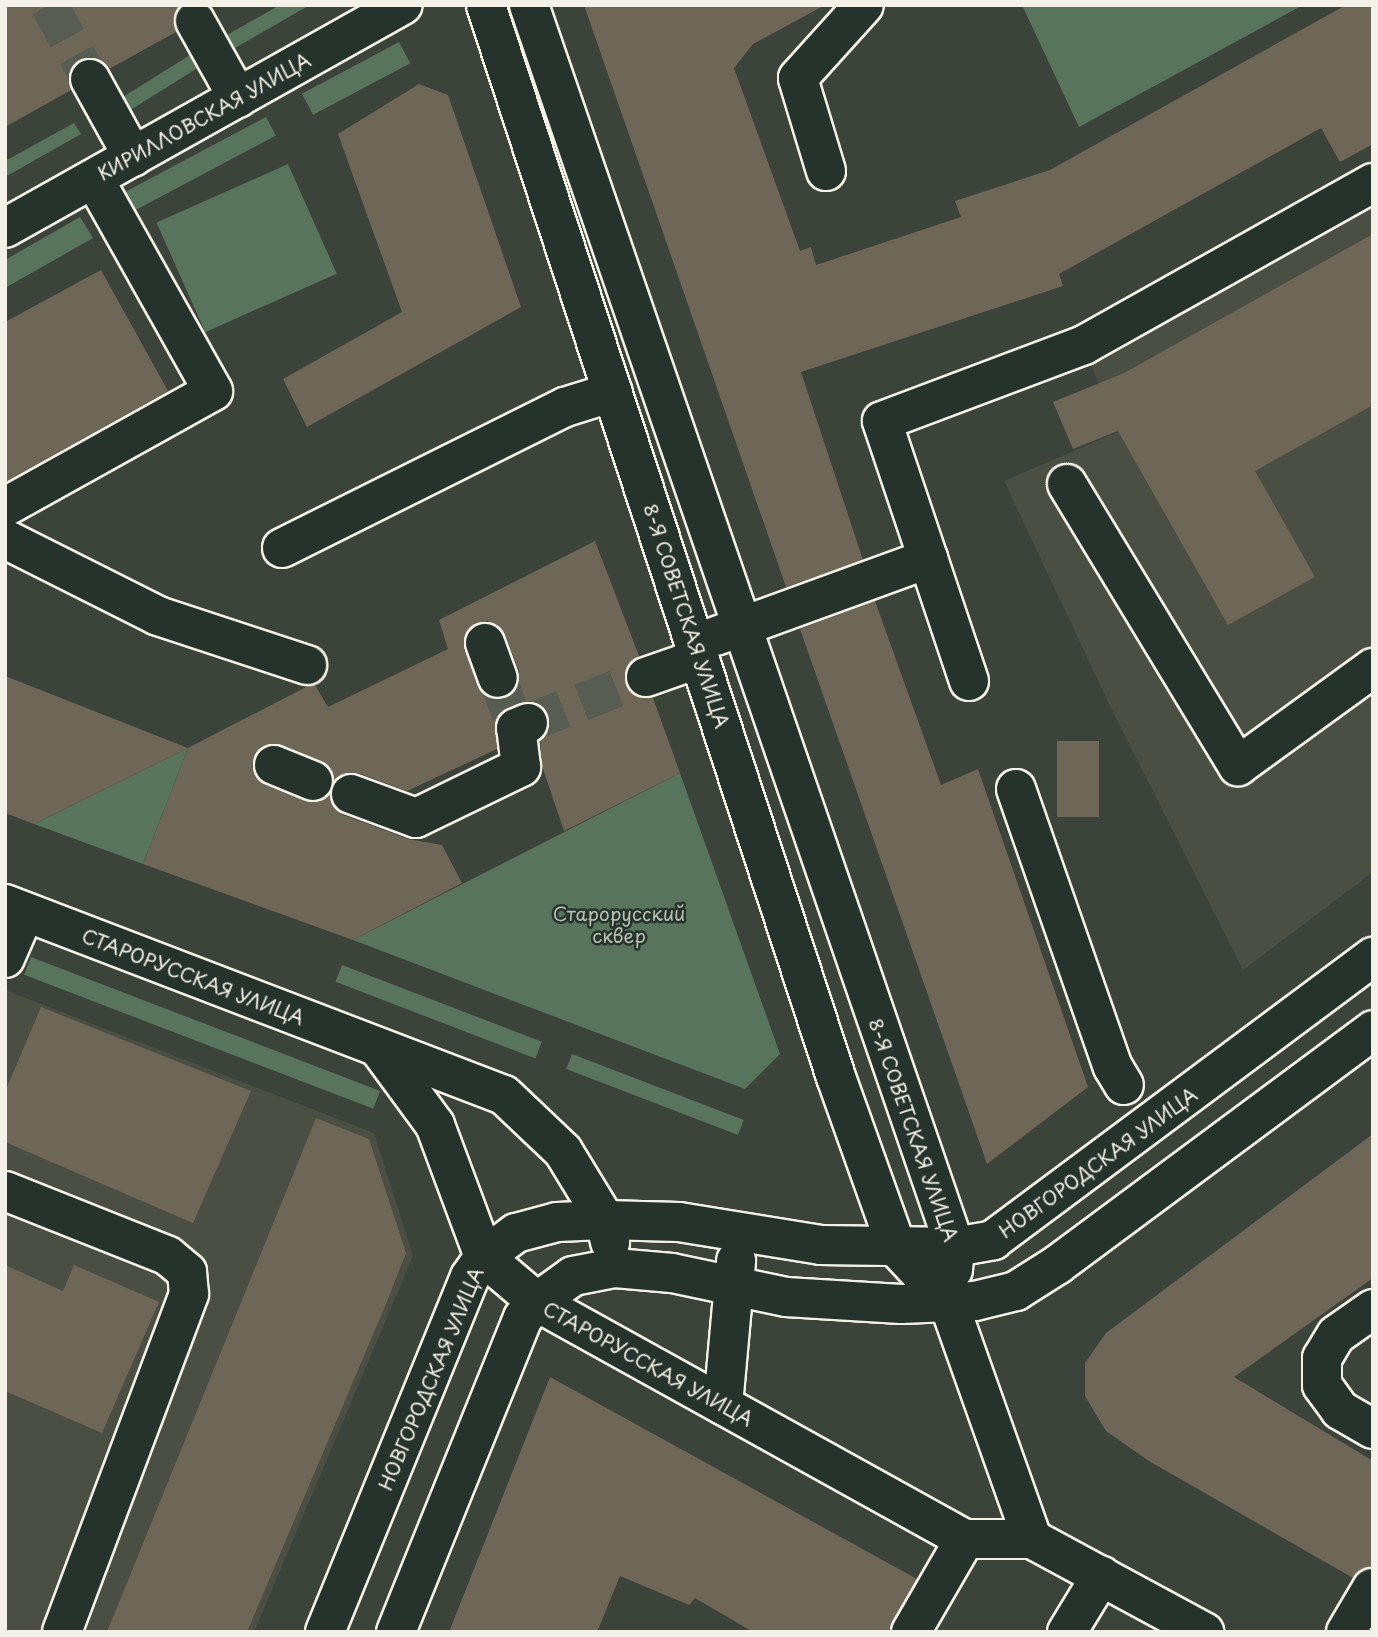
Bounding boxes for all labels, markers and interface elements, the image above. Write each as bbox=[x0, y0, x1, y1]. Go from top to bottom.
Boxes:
street label: КИРИЛЛОВСКАЯ УЛИЦА bbox=[94, 49, 314, 185]
street label: 8-Я СОВЕТСКАЯ УЛИЦА bbox=[639, 500, 733, 732]
park label: Старорусский сквер bbox=[553, 903, 685, 947]
street label: СТАРОРУССКАЯ УЛИЦА bbox=[79, 924, 307, 1030]
street label: 8-Я СОВЕТСКАЯ УЛИЦА bbox=[864, 1015, 962, 1245]
street label: НОВГОРОДСКАЯ УЛИЦА bbox=[994, 1083, 1202, 1243]
street label: НОВГОРОДСКАЯ УЛИЦА bbox=[374, 1264, 488, 1494]
street label: СТАРОРУССКАЯ УЛИЦА bbox=[540, 1297, 756, 1431]

